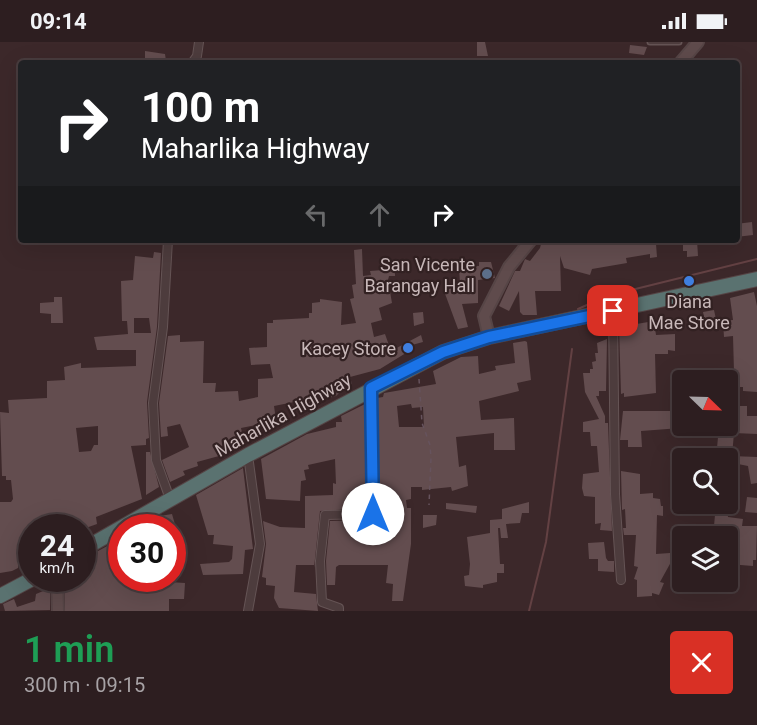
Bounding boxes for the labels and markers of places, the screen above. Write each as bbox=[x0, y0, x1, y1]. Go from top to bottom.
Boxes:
place label: San Vicente Barangay Hall bbox=[364, 254, 475, 296]
marker: San Vicente Barangay Hall bbox=[480, 267, 494, 281]
marker: Diana Mae Store bbox=[682, 274, 696, 288]
pin bbox=[587, 285, 638, 336]
place label: Diana Mae Store bbox=[648, 291, 730, 333]
place label: Kacey Store bbox=[301, 338, 396, 359]
marker: Kacey Store bbox=[401, 341, 415, 355]

